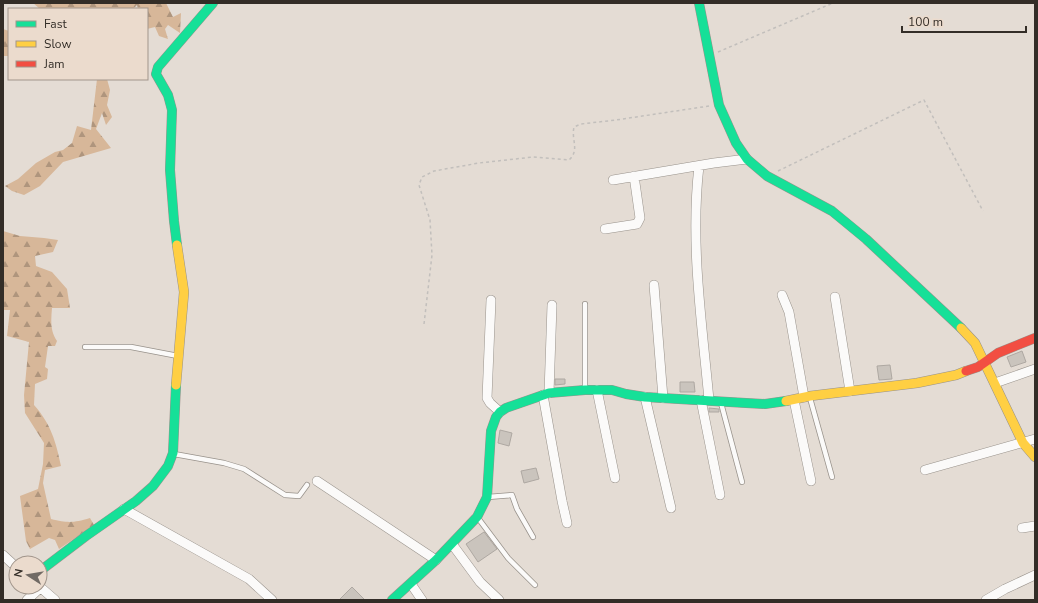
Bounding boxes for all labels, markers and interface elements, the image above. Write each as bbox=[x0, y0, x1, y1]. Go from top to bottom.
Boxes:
legend bbox=[8, 8, 148, 80]
scale bar bbox=[902, 8, 1026, 34]
text: 100 m bbox=[908, 14, 943, 30]
text: Fast bbox=[44, 16, 67, 32]
text: Slow bbox=[44, 36, 72, 52]
text: Jam bbox=[43, 56, 65, 72]
north arrow bbox=[8, 555, 48, 595]
text: N bbox=[11, 567, 27, 579]

